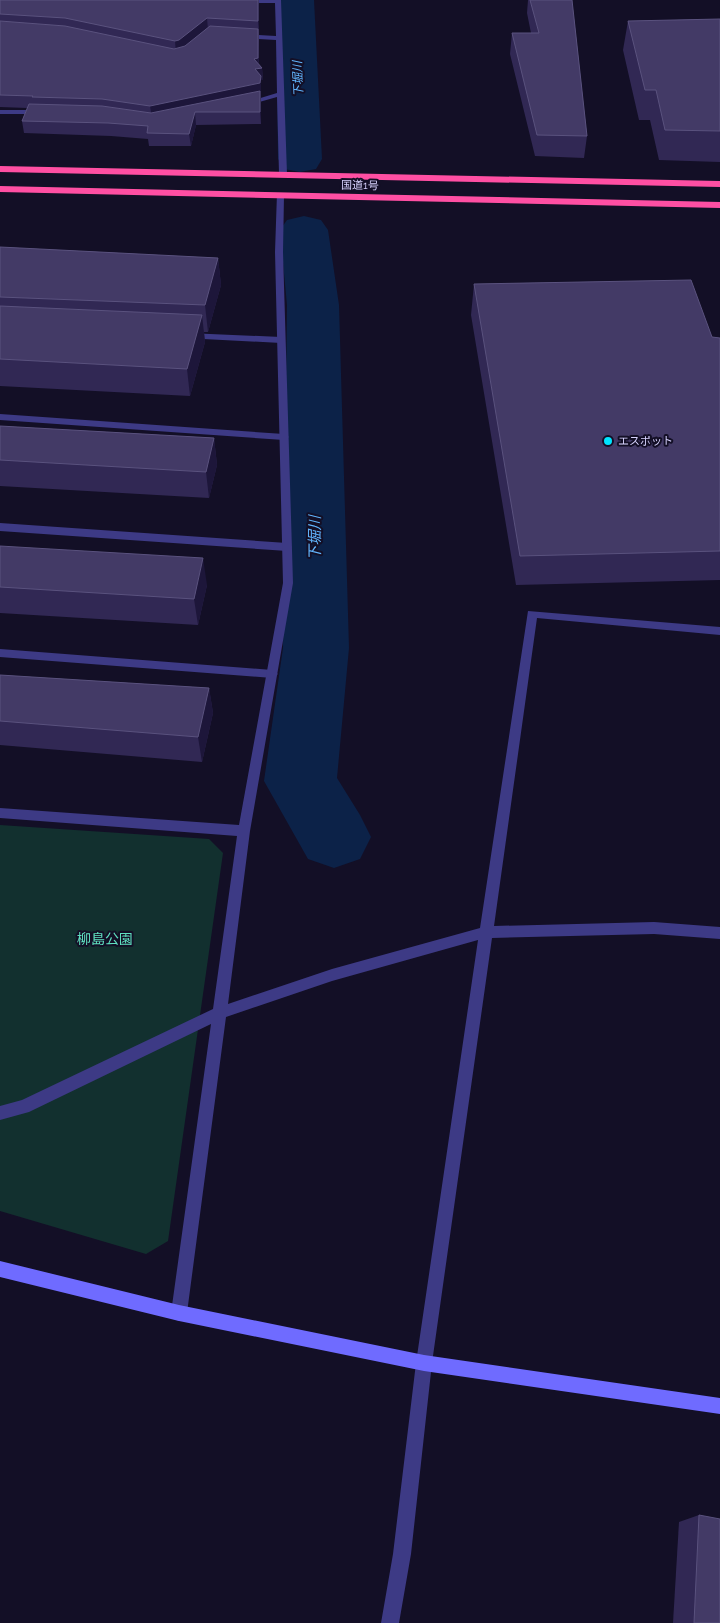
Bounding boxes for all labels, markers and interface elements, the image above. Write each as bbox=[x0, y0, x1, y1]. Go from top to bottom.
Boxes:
water label: 下堀川 bbox=[290, 59, 306, 97]
street label: 国道1号 bbox=[341, 179, 379, 192]
marker: エスポット bbox=[602, 435, 614, 447]
place label: エスポット bbox=[618, 435, 673, 448]
water label: 下堀川 bbox=[306, 514, 324, 561]
park label: 柳島公園 bbox=[77, 931, 133, 947]

